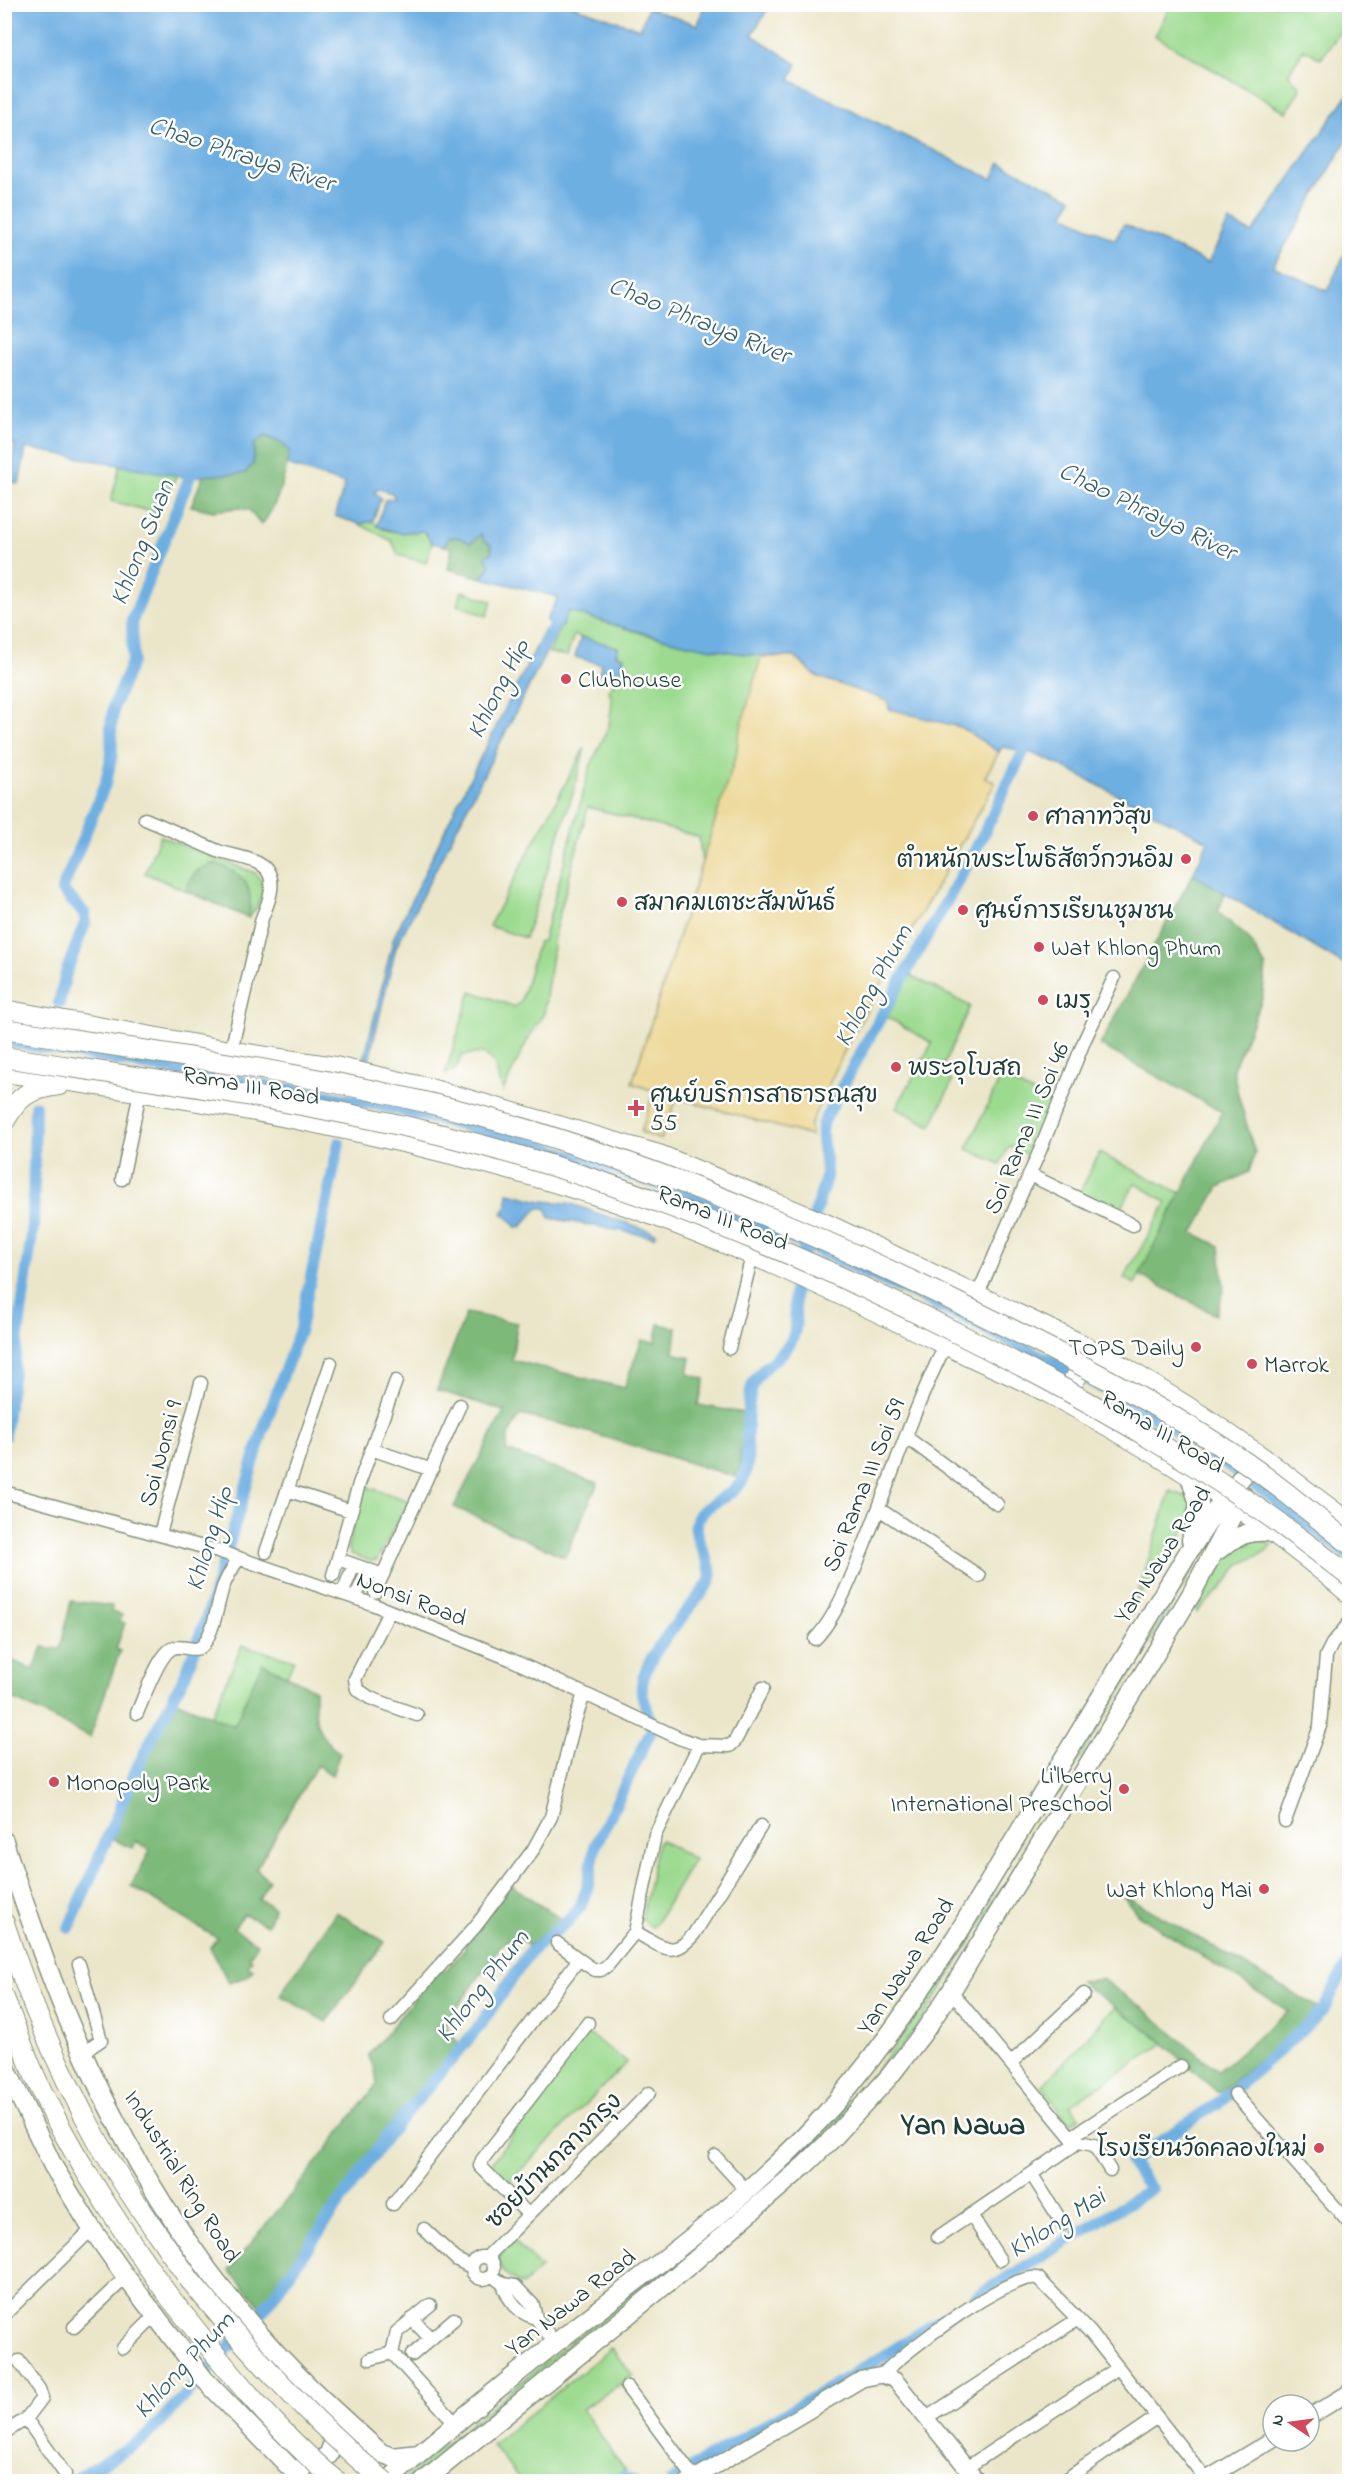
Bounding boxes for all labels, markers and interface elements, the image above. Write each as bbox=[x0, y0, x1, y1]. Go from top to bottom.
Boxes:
water label: Chao Phraya River bbox=[143, 108, 342, 205]
water label: Chao Phraya River bbox=[602, 268, 798, 377]
water label: Chao Phraya River bbox=[1052, 453, 1244, 573]
water label: Khlong Suan bbox=[101, 474, 187, 612]
water label: Khlong Hip bbox=[458, 632, 541, 746]
place label: Clubhouse bbox=[578, 664, 682, 699]
marker: Clubhouse bbox=[559, 672, 573, 686]
place label: ศาลาทวีสุข bbox=[1045, 801, 1152, 836]
marker: ศาลาทวีสุข bbox=[1026, 809, 1040, 823]
place label: ตำหนักพระโพธิสัตว์กวนอิม bbox=[897, 843, 1174, 879]
marker: ตำหนักพระโพธิสัตว์กวนอิม bbox=[1179, 852, 1193, 866]
place label: สมาคมเตชะสัมพันธ์ bbox=[634, 886, 836, 922]
place label: ศูนย์การเรียนชุมชน bbox=[975, 894, 1174, 930]
marker: สมาคมเตชะสัมพันธ์ bbox=[615, 895, 629, 909]
marker: ศูนย์การเรียนชุมชน bbox=[956, 903, 970, 917]
water label: Khlong Phum bbox=[825, 918, 924, 1055]
place label: Wat Khlong Phum bbox=[1051, 932, 1221, 967]
marker: Wat Khlong Phum bbox=[1032, 940, 1046, 954]
place label: เมรุ bbox=[1055, 985, 1091, 1020]
marker: เมรุ bbox=[1036, 993, 1050, 1007]
street label: Soi Rama III Soi 46 bbox=[976, 1037, 1080, 1220]
place label: พระอุโบสถ bbox=[908, 1051, 1022, 1087]
street label: Rama III Road bbox=[179, 1058, 323, 1117]
marker: พระอุโบสถ bbox=[889, 1060, 903, 1074]
place label: ศูนย์บริการสาธารณสุข 55 bbox=[650, 1078, 878, 1142]
marker: ศูนย์บริการสาธารณสุข 55 bbox=[627, 1099, 645, 1117]
street label: Rama III Road bbox=[651, 1177, 794, 1262]
place label: TOPS Daily bbox=[1068, 1332, 1184, 1368]
marker: TOPS Daily bbox=[1189, 1340, 1203, 1354]
place label: Marrok bbox=[1264, 1349, 1329, 1384]
marker: Marrok bbox=[1245, 1357, 1259, 1371]
street label: Rama III Road bbox=[1093, 1382, 1231, 1484]
street label: Soi Rama III Soi 59 bbox=[815, 1393, 916, 1578]
street label: Soi Nonsi 9 bbox=[131, 1396, 194, 1511]
street label: Yan Nawa Road bbox=[1106, 1479, 1222, 1631]
water label: Khlong Hip bbox=[177, 1481, 245, 1596]
street label: Nonsi Road bbox=[351, 1563, 472, 1638]
place label: Li'lberry International Preschool bbox=[891, 1760, 1112, 1823]
place label: Monopoly Park bbox=[66, 1767, 209, 1803]
marker: Monopoly Park bbox=[47, 1775, 61, 1789]
marker: Li'lberry International Preschool bbox=[1117, 1782, 1131, 1796]
place label: Wat Khlong Mai bbox=[1106, 1874, 1252, 1909]
marker: Wat Khlong Mai bbox=[1257, 1882, 1271, 1896]
street label: Yan Nawa Road bbox=[849, 1891, 965, 2043]
water label: Khlong Phum bbox=[427, 1921, 540, 2052]
street label: Industrial Ring Road bbox=[114, 2084, 248, 2271]
street label: ซอยบ้านกลางกรุง bbox=[478, 2085, 631, 2238]
district label: Yan Nawa bbox=[900, 2105, 1025, 2149]
place label: โรงเรียนวัดคลองใหม่ bbox=[1097, 2132, 1307, 2168]
marker: โรงเรียนวัดคลองใหม่ bbox=[1312, 2141, 1326, 2155]
water label: Khlong Mai bbox=[1002, 2178, 1116, 2269]
street label: Yan Nawa Road bbox=[499, 2241, 645, 2366]
water label: Khlong Phum bbox=[125, 2303, 246, 2428]
north arrow bbox=[1261, 2393, 1321, 2453]
text: N bbox=[1265, 2412, 1291, 2428]

